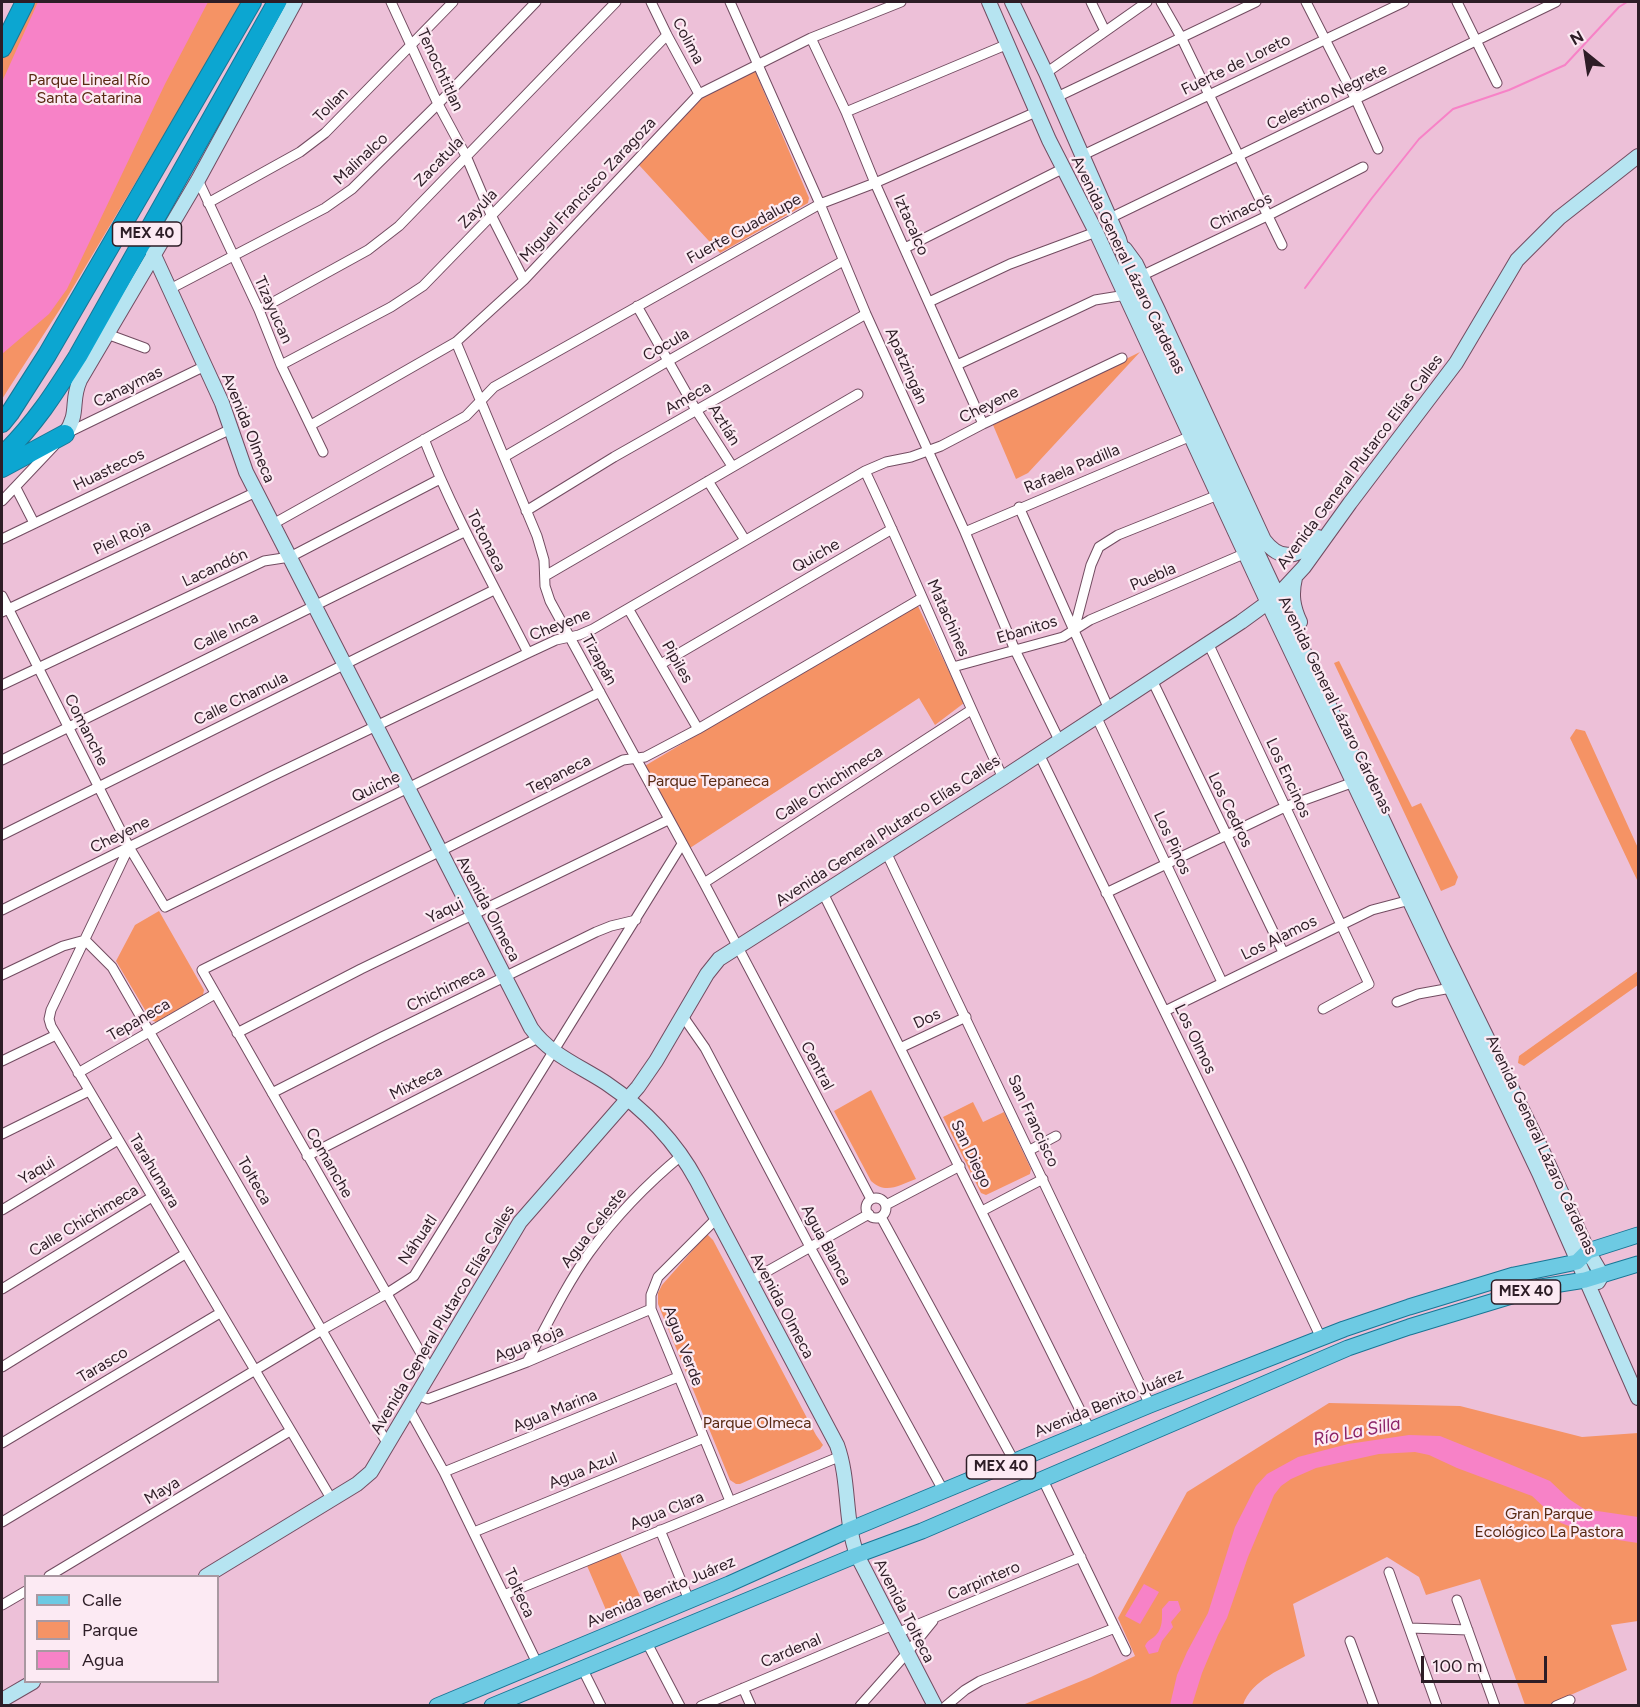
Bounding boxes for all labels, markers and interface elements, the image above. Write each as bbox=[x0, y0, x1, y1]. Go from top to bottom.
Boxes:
street label: Colima bbox=[668, 14, 708, 68]
north arrow bbox=[1556, 24, 1616, 84]
street label: Tenochtitlan bbox=[413, 26, 467, 114]
text: N bbox=[1567, 27, 1587, 49]
street label: Fuerte de Loreto bbox=[1178, 30, 1294, 100]
street label: Celestino Negrete bbox=[1264, 60, 1390, 134]
park label: Parque Lineal Río Santa Catarina bbox=[28, 70, 150, 108]
street label: Tollan bbox=[310, 84, 352, 126]
street label: Miguel Francisco Zaragoza bbox=[516, 114, 660, 266]
street label: Malinalco bbox=[330, 129, 392, 189]
street label: Zacatula bbox=[411, 133, 467, 191]
street label: Avenida General Lázaro Cárdenas bbox=[1067, 153, 1189, 377]
street label: Zayula bbox=[455, 185, 501, 233]
street label: Chinacos bbox=[1207, 189, 1275, 235]
street label: Fuerte Guadalupe bbox=[683, 190, 805, 268]
street label: Iztacalco bbox=[889, 192, 933, 258]
road number: MEX 40 bbox=[112, 222, 182, 246]
street label: Tizayucan bbox=[250, 273, 296, 347]
street label: Cocula bbox=[640, 324, 692, 366]
street label: Apatzingán bbox=[881, 325, 931, 407]
street label: Avenida General Plutarco Elías Calles bbox=[1273, 351, 1447, 573]
street label: Canaymas bbox=[90, 362, 166, 412]
street label: Avenida Olmeca bbox=[217, 370, 279, 486]
street label: Ameca bbox=[662, 377, 714, 419]
street label: Cheyene bbox=[956, 382, 1022, 428]
street label: Aztlán bbox=[704, 401, 744, 449]
street label: Rafaela Padilla bbox=[1021, 440, 1123, 498]
street label: Huastecos bbox=[70, 445, 148, 495]
street label: Totonaca bbox=[462, 507, 510, 575]
street label: Piel Roja bbox=[90, 516, 154, 560]
street label: Quiche bbox=[789, 535, 843, 577]
street label: Lacandón bbox=[179, 545, 251, 591]
street label: Puebla bbox=[1127, 559, 1179, 595]
street label: Matachines bbox=[922, 577, 974, 659]
street label: Avenida General Lázaro Cárdenas bbox=[1274, 593, 1396, 817]
street label: Cheyene bbox=[527, 605, 593, 645]
street label: Calle Inca bbox=[191, 608, 261, 656]
street label: Ebanitos bbox=[994, 612, 1060, 648]
street label: Tizapán bbox=[577, 631, 621, 689]
street label: Pipiles bbox=[657, 637, 697, 687]
street label: Calle Chamula bbox=[191, 668, 291, 730]
street label: Comanche bbox=[60, 691, 112, 769]
street label: Los Encinos bbox=[1261, 735, 1315, 821]
street label: Calle Chichimeca bbox=[772, 742, 886, 826]
street label: Tepaneca bbox=[524, 751, 594, 799]
street label: Avenida General Plutarco Elías Calles bbox=[772, 751, 1004, 911]
street label: Quiche bbox=[349, 767, 403, 807]
street label: Los Cedros bbox=[1204, 769, 1256, 851]
park label: Parque Tepaneca bbox=[647, 771, 769, 791]
street label: Los Pinos bbox=[1149, 808, 1195, 878]
street label: Cheyene bbox=[87, 812, 153, 858]
street label: Avenida Olmeca bbox=[452, 853, 524, 965]
street label: Yaqui bbox=[423, 894, 467, 928]
street label: Los Alamos bbox=[1238, 911, 1320, 965]
street label: Chichimeca bbox=[404, 962, 488, 1016]
street label: Tepaneca bbox=[104, 995, 174, 1045]
street label: Los Olmos bbox=[1170, 1001, 1220, 1077]
street label: Dos bbox=[910, 1004, 944, 1034]
street label: Avenida General Lázaro Cárdenas bbox=[1482, 1032, 1600, 1258]
street label: Central bbox=[796, 1038, 838, 1094]
street label: Mixteca bbox=[387, 1062, 445, 1104]
street label: San Francisco bbox=[1003, 1072, 1063, 1170]
street label: San Diego bbox=[946, 1117, 996, 1191]
street label: Comanche bbox=[301, 1124, 357, 1202]
street label: Tarahumara bbox=[124, 1131, 184, 1211]
street label: Yaqui bbox=[15, 1153, 59, 1189]
street label: Tolteca bbox=[233, 1154, 275, 1208]
street label: Calle Chichimeca bbox=[26, 1181, 142, 1261]
street label: Agua Celeste bbox=[557, 1184, 631, 1272]
street label: Agua Blanca bbox=[797, 1201, 855, 1289]
street label: Avenida General Plutarco Elías Calles bbox=[367, 1202, 519, 1438]
street label: Náhuatl bbox=[394, 1211, 442, 1269]
street label: Avenida Olmeca bbox=[746, 1250, 818, 1362]
road number: MEX 40 bbox=[1492, 1280, 1561, 1304]
street label: Agua Verde bbox=[659, 1303, 707, 1389]
street label: Agua Roja bbox=[492, 1321, 566, 1367]
street label: Tarasco bbox=[74, 1343, 132, 1387]
street label: Avenida Benito Juárez bbox=[1032, 1364, 1186, 1442]
street label: Agua Marina bbox=[510, 1385, 600, 1437]
park label: Parque Olmeca bbox=[703, 1413, 811, 1433]
water label: Río La Silla bbox=[1311, 1413, 1403, 1451]
street label: Agua Azul bbox=[546, 1449, 620, 1493]
road number: MEX 40 bbox=[966, 1455, 1036, 1479]
street label: Maya bbox=[141, 1473, 183, 1509]
street label: Agua Clara bbox=[627, 1488, 707, 1534]
park label: Gran Parque Ecológico La Pastora bbox=[1474, 1504, 1624, 1542]
street label: Avenida Benito Juárez bbox=[584, 1552, 738, 1632]
street label: Avenida Tolteca bbox=[870, 1556, 938, 1666]
street label: Carpintero bbox=[945, 1557, 1023, 1605]
street label: Tolteca bbox=[499, 1565, 539, 1621]
legend bbox=[24, 1575, 219, 1683]
text: Calle bbox=[82, 1589, 122, 1611]
text: Parque bbox=[82, 1619, 138, 1641]
street label: Cardenal bbox=[758, 1630, 824, 1672]
scale bar bbox=[1424, 1644, 1550, 1682]
text: Agua bbox=[82, 1649, 124, 1671]
text: 100 m bbox=[1432, 1655, 1482, 1677]

